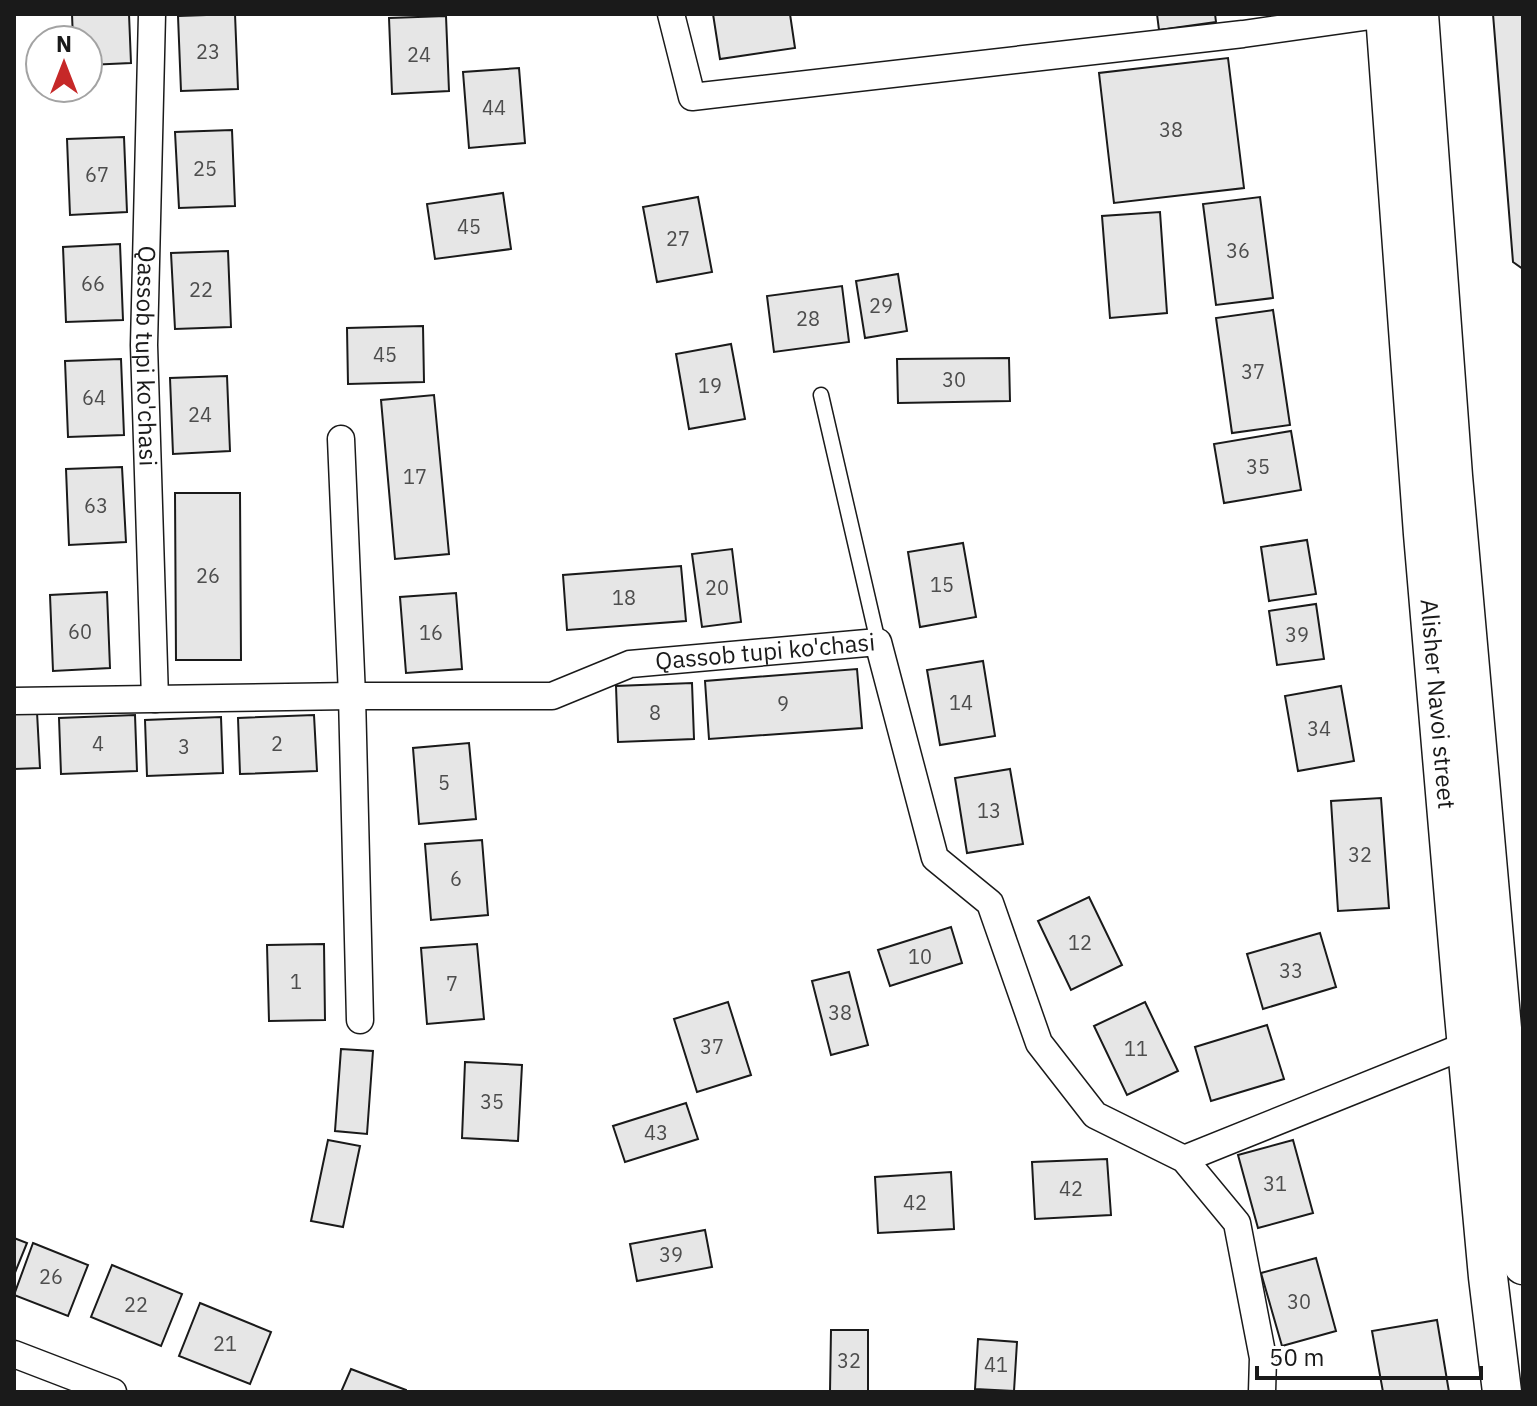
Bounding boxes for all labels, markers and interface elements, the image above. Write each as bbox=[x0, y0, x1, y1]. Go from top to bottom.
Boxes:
north arrow bbox=[24, 24, 104, 104]
text: N bbox=[56, 29, 72, 58]
house number: 23 bbox=[196, 38, 220, 65]
house number: 24 bbox=[407, 41, 431, 68]
house number: 44 bbox=[482, 94, 506, 121]
house number: 38 bbox=[1159, 116, 1183, 143]
house number: 25 bbox=[193, 155, 217, 182]
house number: 67 bbox=[85, 161, 109, 188]
house number: 45 bbox=[457, 213, 481, 240]
house number: 27 bbox=[666, 225, 690, 252]
house number: 36 bbox=[1226, 237, 1250, 264]
street label: Qassob tupi ko'chasi bbox=[129, 245, 165, 467]
house number: 66 bbox=[81, 270, 105, 297]
house number: 22 bbox=[189, 276, 213, 303]
house number: 29 bbox=[869, 292, 893, 319]
house number: 28 bbox=[796, 305, 820, 332]
house number: 45 bbox=[373, 341, 397, 368]
house number: 37 bbox=[1241, 358, 1265, 385]
house number: 30 bbox=[942, 366, 966, 393]
house number: 19 bbox=[698, 372, 722, 399]
house number: 64 bbox=[82, 384, 106, 411]
house number: 24 bbox=[188, 401, 212, 428]
house number: 35 bbox=[1246, 453, 1270, 480]
house number: 17 bbox=[403, 463, 427, 490]
house number: 63 bbox=[84, 492, 108, 519]
house number: 26 bbox=[196, 562, 220, 589]
house number: 15 bbox=[930, 571, 954, 598]
house number: 20 bbox=[705, 574, 729, 601]
house number: 18 bbox=[612, 584, 636, 611]
street label: Alisher Navoi street bbox=[1414, 598, 1463, 810]
house number: 60 bbox=[68, 618, 92, 645]
house number: 16 bbox=[419, 619, 443, 646]
house number: 39 bbox=[1285, 621, 1309, 648]
street label: Qassob tupi ko'chasi bbox=[654, 625, 876, 677]
house number: 14 bbox=[949, 689, 973, 716]
house number: 9 bbox=[777, 690, 789, 717]
house number: 8 bbox=[649, 699, 661, 726]
house number: 34 bbox=[1307, 715, 1331, 742]
house number: 4 bbox=[92, 730, 104, 757]
house number: 2 bbox=[271, 730, 283, 757]
house number: 3 bbox=[178, 733, 190, 760]
house number: 5 bbox=[438, 769, 450, 796]
house number: 13 bbox=[977, 797, 1001, 824]
house number: 32 bbox=[1348, 841, 1372, 868]
house number: 6 bbox=[450, 865, 462, 892]
house number: 12 bbox=[1068, 929, 1092, 956]
house number: 10 bbox=[908, 943, 932, 970]
house number: 33 bbox=[1279, 957, 1303, 984]
house number: 1 bbox=[290, 968, 302, 995]
house number: 7 bbox=[446, 970, 458, 997]
house number: 38 bbox=[828, 999, 852, 1026]
house number: 37 bbox=[700, 1033, 724, 1060]
house number: 11 bbox=[1124, 1035, 1148, 1062]
house number: 35 bbox=[480, 1088, 504, 1115]
house number: 43 bbox=[644, 1119, 668, 1146]
house number: 31 bbox=[1263, 1170, 1287, 1197]
house number: 42 bbox=[1059, 1175, 1083, 1202]
house number: 42 bbox=[903, 1189, 927, 1216]
house number: 39 bbox=[659, 1241, 683, 1268]
house number: 26 bbox=[39, 1263, 63, 1290]
house number: 30 bbox=[1287, 1288, 1311, 1315]
house number: 22 bbox=[124, 1291, 148, 1318]
house number: 21 bbox=[213, 1330, 237, 1357]
scale bar bbox=[1257, 1330, 1481, 1380]
text: 50 m bbox=[1269, 1341, 1324, 1373]
house number: 32 bbox=[837, 1347, 861, 1374]
house number: 41 bbox=[984, 1351, 1008, 1378]

